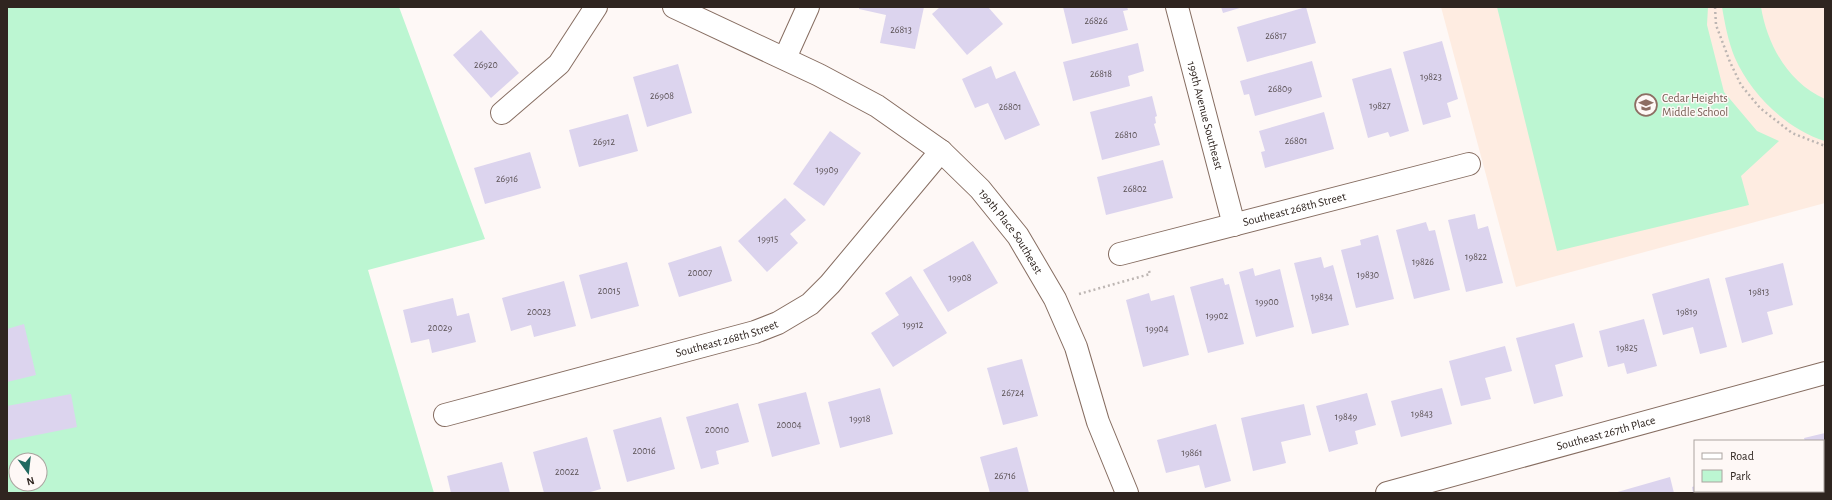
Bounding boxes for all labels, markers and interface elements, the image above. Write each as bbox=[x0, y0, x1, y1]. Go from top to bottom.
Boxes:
house number: 26826 bbox=[1084, 16, 1108, 26]
house number: 26813 bbox=[890, 25, 912, 35]
house number: 26817 bbox=[1265, 31, 1287, 41]
house number: 26920 bbox=[474, 60, 498, 70]
street label: 199th Avenue Southeast bbox=[1185, 60, 1225, 171]
house number: 26818 bbox=[1090, 69, 1112, 79]
house number: 19823 bbox=[1420, 72, 1442, 82]
house number: 26809 bbox=[1268, 84, 1292, 94]
house number: 26908 bbox=[650, 91, 674, 101]
school or university icon: Cedar Heights Middle School bbox=[1633, 92, 1659, 118]
place label: Cedar Heights Middle School bbox=[1662, 92, 1728, 118]
house number: 19827 bbox=[1369, 101, 1391, 111]
house number: 26801 bbox=[999, 102, 1021, 112]
house number: 26810 bbox=[1115, 130, 1137, 140]
house number: 26801 bbox=[1285, 136, 1307, 146]
house number: 26912 bbox=[593, 137, 615, 147]
house number: 19909 bbox=[816, 165, 839, 175]
house number: 26916 bbox=[496, 174, 518, 184]
house number: 26802 bbox=[1123, 184, 1147, 194]
street label: 199th Place Southeast bbox=[976, 187, 1045, 276]
street label: Southeast 268th Street bbox=[1241, 190, 1347, 228]
house number: 19915 bbox=[758, 234, 778, 244]
house number: 19822 bbox=[1465, 252, 1487, 262]
house number: 19826 bbox=[1412, 257, 1434, 267]
house number: 20007 bbox=[688, 268, 712, 278]
house number: 19830 bbox=[1357, 270, 1379, 280]
house number: 19908 bbox=[949, 273, 972, 283]
house number: 20015 bbox=[598, 286, 620, 296]
house number: 19813 bbox=[1749, 287, 1769, 297]
house number: 19834 bbox=[1311, 292, 1333, 302]
house number: 19900 bbox=[1255, 297, 1279, 307]
house number: 20023 bbox=[527, 307, 551, 317]
house number: 19819 bbox=[1676, 307, 1698, 317]
house number: 19902 bbox=[1206, 311, 1229, 321]
street label: Southeast 268th Street bbox=[674, 318, 780, 359]
house number: 19912 bbox=[903, 320, 924, 330]
house number: 20029 bbox=[428, 323, 452, 333]
house number: 19904 bbox=[1146, 324, 1169, 334]
house number: 19825 bbox=[1616, 343, 1638, 353]
house number: 26724 bbox=[1002, 388, 1025, 398]
house number: 19843 bbox=[1411, 409, 1433, 419]
house number: 19849 bbox=[1335, 412, 1357, 422]
house number: 19918 bbox=[849, 414, 871, 424]
street label: Southeast 267th Place bbox=[1555, 414, 1657, 452]
house number: 20004 bbox=[776, 420, 802, 430]
house number: 20010 bbox=[705, 425, 729, 435]
legend bbox=[1694, 440, 1824, 492]
house number: 20016 bbox=[632, 446, 656, 456]
house number: 19861 bbox=[1181, 448, 1203, 458]
text: Road bbox=[1730, 450, 1754, 462]
north arrow bbox=[8, 452, 48, 492]
house number: 20022 bbox=[555, 467, 580, 477]
text: Park bbox=[1730, 470, 1751, 482]
house number: 26716 bbox=[994, 471, 1016, 481]
text: N bbox=[25, 475, 36, 487]

